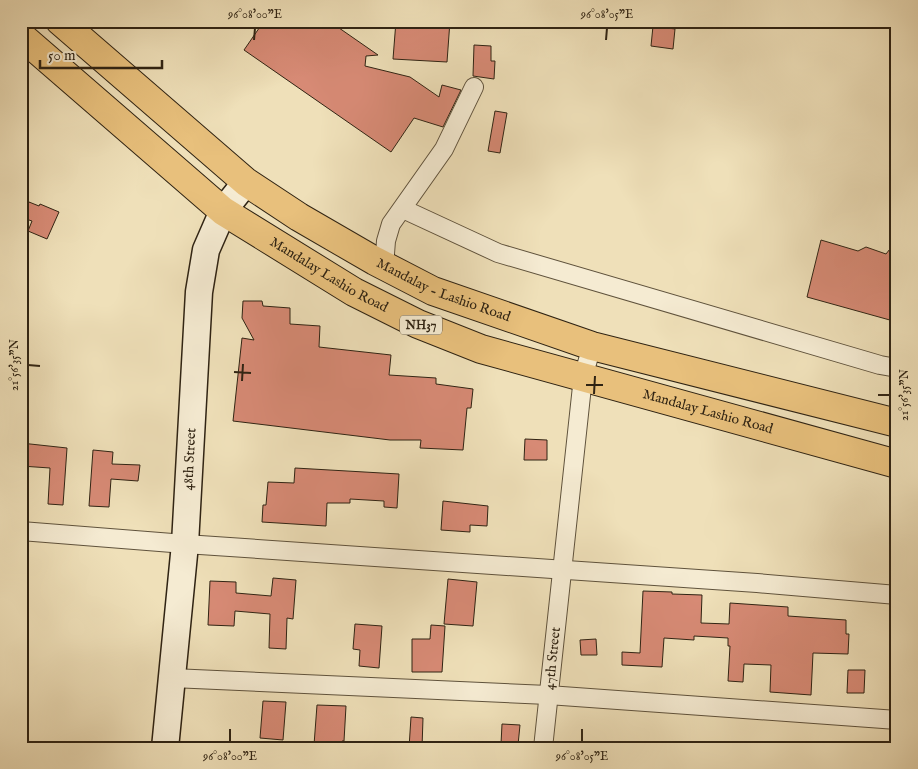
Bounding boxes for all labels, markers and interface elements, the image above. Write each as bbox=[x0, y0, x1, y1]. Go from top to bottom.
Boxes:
text: 96°08'00"E bbox=[227, 7, 282, 22]
text: 96°08'05"E bbox=[580, 7, 633, 22]
scale bar bbox=[40, 38, 162, 70]
text: 50 m bbox=[48, 46, 76, 65]
street label: Mandalay Lashio Road bbox=[266, 233, 391, 317]
street label: Mandalay - Lashio Road bbox=[373, 254, 513, 326]
road number: NH37 bbox=[400, 316, 442, 334]
text: 21°56'35"N bbox=[7, 339, 22, 391]
text: 21°56'35"N bbox=[897, 369, 912, 421]
street label: Mandalay Lashio Road bbox=[641, 385, 776, 438]
street label: 48th Street bbox=[179, 427, 200, 491]
street label: 47th Street bbox=[540, 626, 565, 691]
text: 96°08'00"E bbox=[202, 749, 257, 764]
text: 96°08'05"E bbox=[555, 749, 608, 764]

